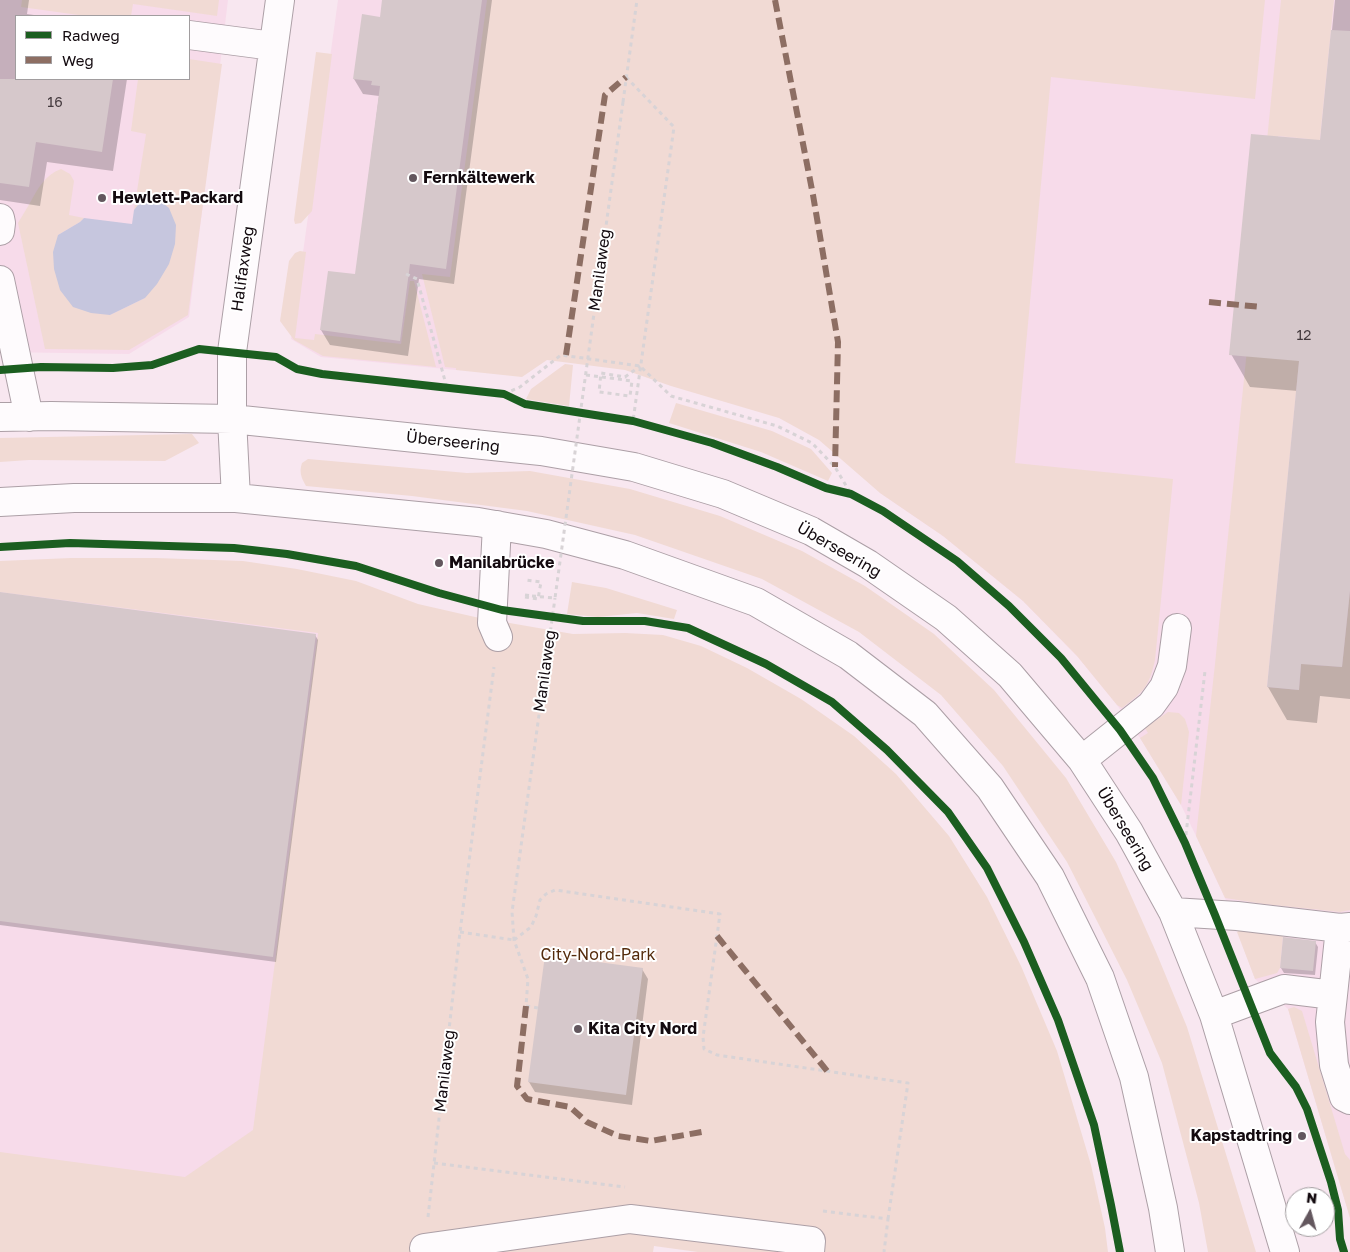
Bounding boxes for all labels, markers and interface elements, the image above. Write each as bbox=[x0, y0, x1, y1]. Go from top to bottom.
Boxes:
legend bbox=[15, 15, 190, 80]
text: Radweg bbox=[62, 26, 120, 44]
text: Weg bbox=[62, 51, 94, 69]
house number: 16 bbox=[47, 95, 63, 111]
place label: Fernkältewerk bbox=[423, 168, 535, 188]
marker: Fernkältewerk bbox=[407, 172, 419, 184]
place label: Hewlett-Packard bbox=[112, 188, 243, 208]
marker: Hewlett-Packard bbox=[96, 192, 108, 204]
street label: Halifaxweg bbox=[228, 225, 258, 313]
street label: Manilaweg bbox=[585, 228, 615, 312]
house number: 12 bbox=[1297, 328, 1311, 344]
street label: Überseering bbox=[405, 428, 501, 456]
street label: Überseering bbox=[793, 518, 885, 582]
place label: Manilabrücke bbox=[449, 553, 554, 573]
marker: Manilabrücke bbox=[433, 557, 445, 569]
street label: Manilaweg bbox=[530, 629, 560, 713]
street label: Überseering bbox=[1092, 784, 1158, 874]
park label: City-Nord-Park bbox=[540, 945, 656, 965]
place label: Kita City Nord bbox=[588, 1019, 697, 1039]
marker: Kita City Nord bbox=[572, 1023, 584, 1035]
street label: Manilaweg bbox=[430, 1029, 460, 1113]
place label: Kapstadtring bbox=[1190, 1126, 1292, 1146]
marker: Kapstadtring bbox=[1296, 1130, 1308, 1142]
north arrow bbox=[1285, 1187, 1335, 1237]
text: N bbox=[1305, 1189, 1318, 1207]

